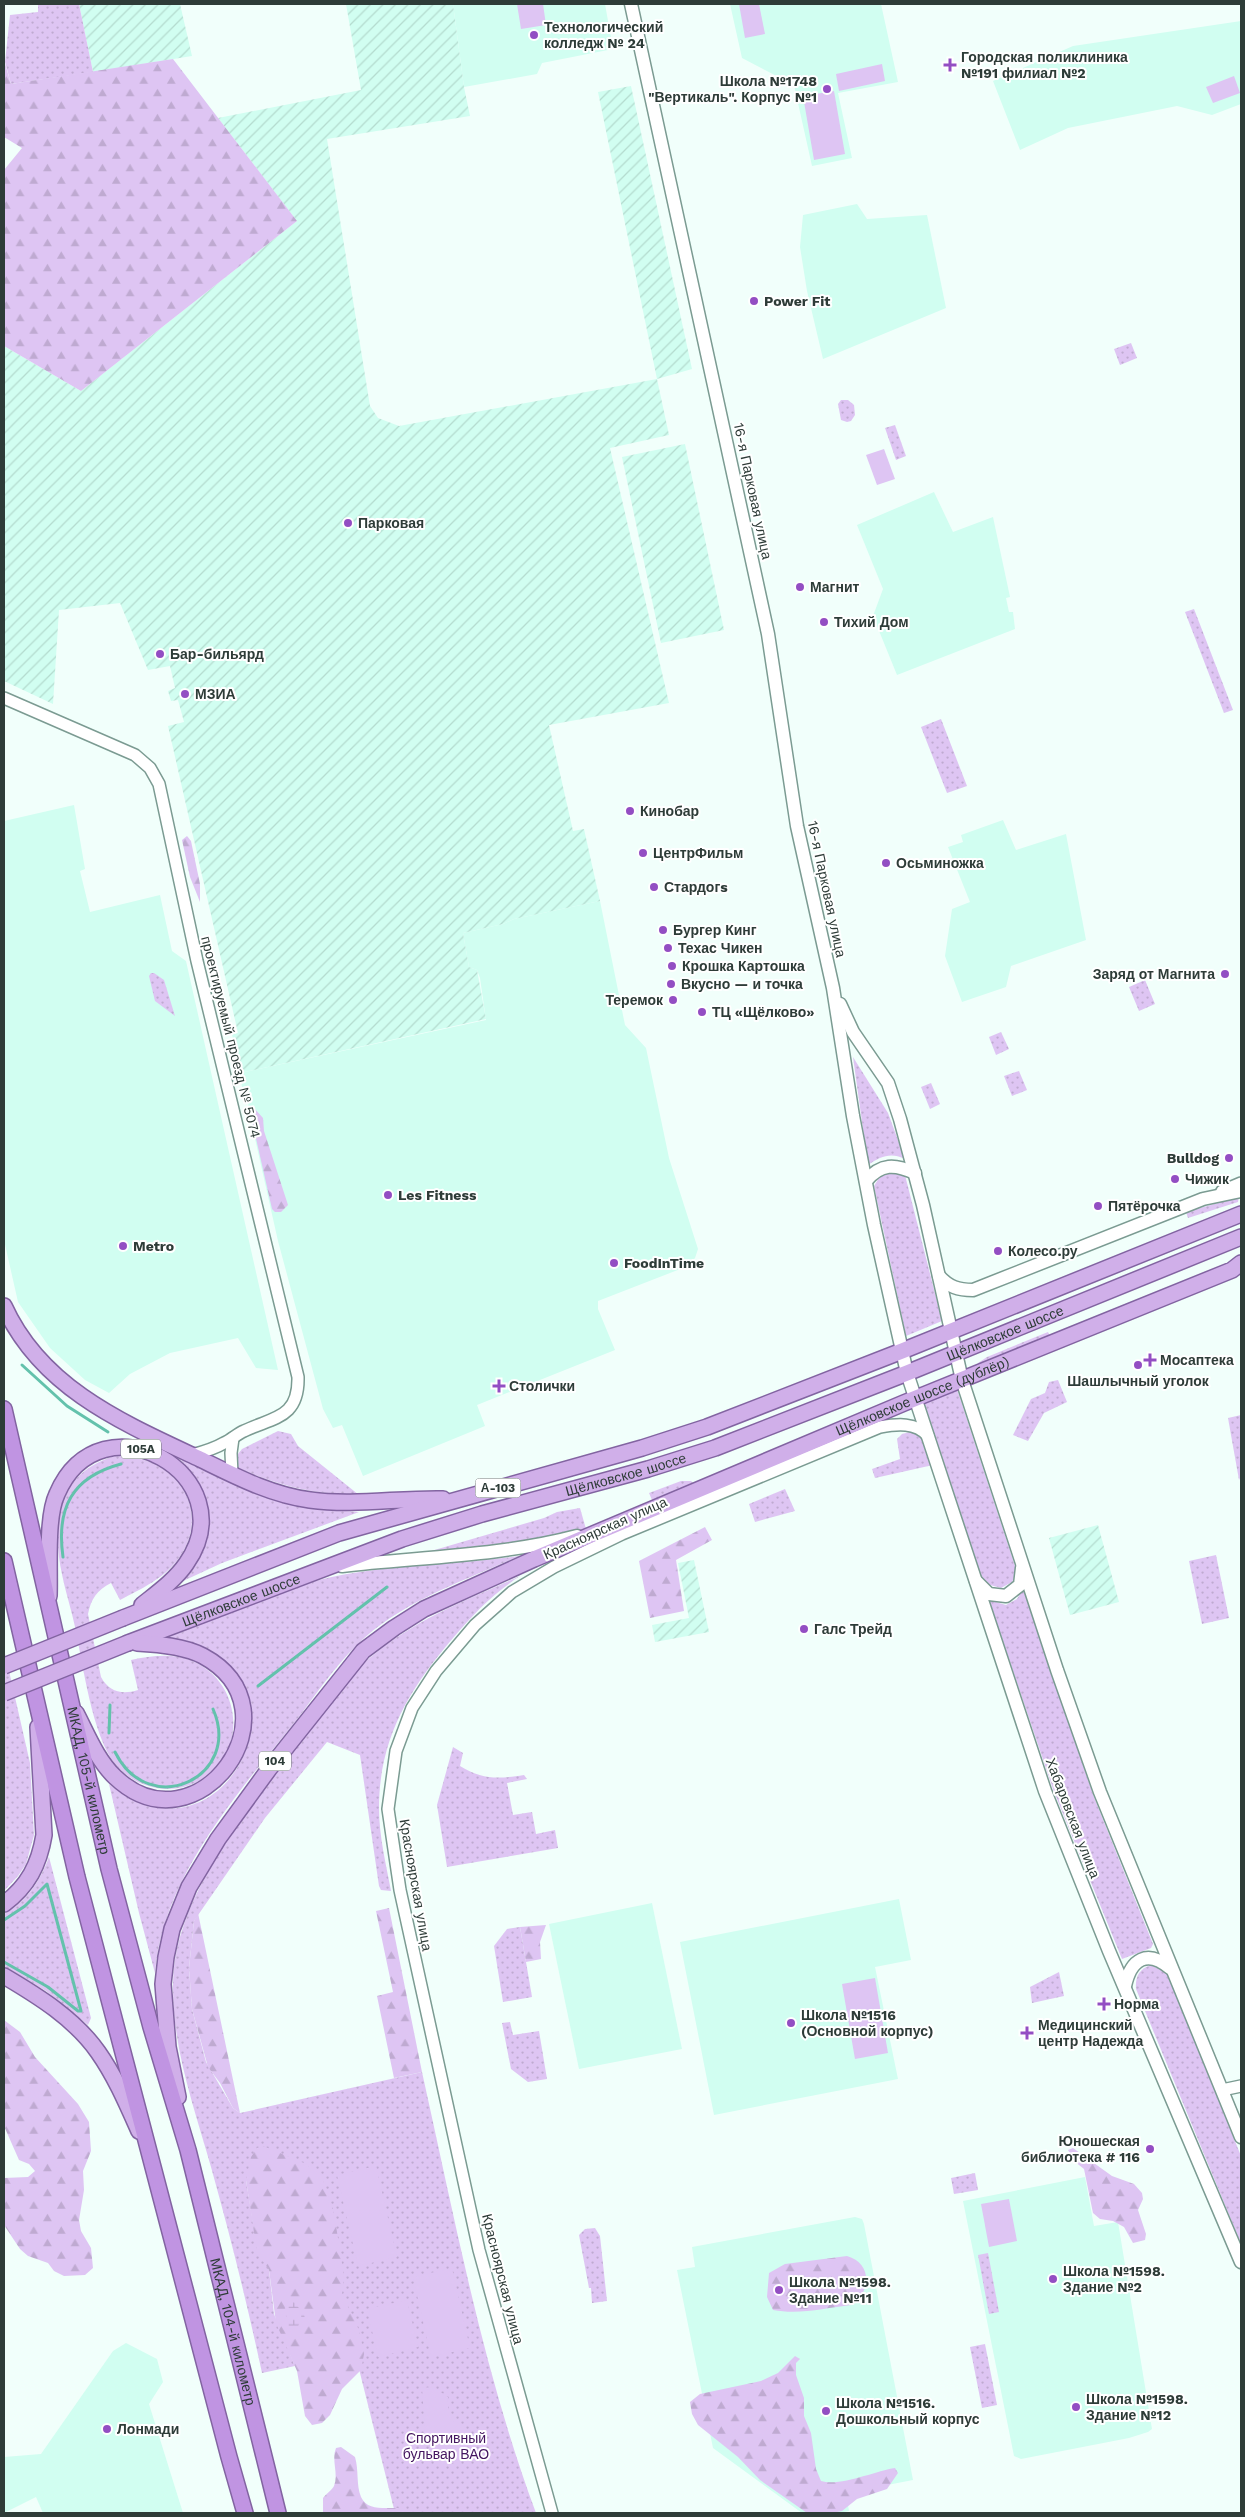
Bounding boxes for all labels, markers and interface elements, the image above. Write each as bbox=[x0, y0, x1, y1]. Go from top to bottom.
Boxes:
place label: Технологический колледж № 24 bbox=[544, 19, 663, 51]
marker: Технологический колледж № 24 bbox=[528, 29, 540, 41]
place label: Городская поликлиника №191 филиал №2 bbox=[961, 49, 1128, 81]
marker: Городская поликлиника №191 филиал №2 bbox=[943, 58, 957, 72]
place label: Школа №1748 "Вертикаль". Корпус №1 bbox=[648, 73, 817, 105]
marker: Школа №1748 "Вертикаль". Корпус №1 bbox=[821, 83, 833, 95]
place label: Power Fit bbox=[764, 293, 830, 309]
marker: Power Fit bbox=[748, 295, 760, 307]
street label: 16-я Парковая улица bbox=[731, 421, 775, 561]
place label: Парковая bbox=[358, 515, 424, 531]
marker: Парковая bbox=[342, 517, 354, 529]
place label: Магнит bbox=[810, 579, 860, 595]
marker: Магнит bbox=[794, 581, 806, 593]
place label: Тихий Дом bbox=[834, 614, 909, 630]
marker: Тихий Дом bbox=[818, 616, 830, 628]
place label: Бар-бильярд bbox=[170, 646, 264, 662]
marker: Бар-бильярд bbox=[154, 648, 166, 660]
place label: МЗИА bbox=[195, 686, 236, 702]
marker: МЗИА bbox=[179, 688, 191, 700]
place label: Кинобар bbox=[640, 803, 699, 819]
marker: Кинобар bbox=[624, 805, 636, 817]
street label: 16-я Парковая улица bbox=[805, 819, 849, 959]
place label: ЦентрФильм bbox=[653, 845, 743, 861]
marker: ЦентрФильм bbox=[637, 847, 649, 859]
place label: Осьминожка bbox=[896, 855, 984, 871]
marker: Осьминожка bbox=[880, 857, 892, 869]
place label: Стардогs bbox=[664, 879, 728, 895]
marker: Стардогs bbox=[648, 881, 660, 893]
place label: Бургер Кинг bbox=[673, 922, 757, 938]
marker: Бургер Кинг bbox=[657, 924, 669, 936]
street label: проектируемый проезд № 5074 bbox=[198, 934, 264, 1140]
place label: Техас Чикен bbox=[678, 940, 763, 956]
marker: Техас Чикен bbox=[662, 942, 674, 954]
place label: Крошка Картошка bbox=[682, 958, 805, 974]
marker: Крошка Картошка bbox=[666, 960, 678, 972]
place label: Заряд от Магнита bbox=[1093, 966, 1215, 982]
marker: Заряд от Магнита bbox=[1219, 968, 1231, 980]
place label: Вкусно — и точка bbox=[681, 976, 803, 992]
marker: Вкусно — и точка bbox=[665, 978, 677, 990]
place label: Теремок bbox=[605, 992, 664, 1008]
marker: Теремок bbox=[667, 994, 679, 1006]
place label: ТЦ «Щёлково» bbox=[712, 1004, 814, 1020]
marker: ТЦ «Щёлково» bbox=[696, 1006, 708, 1018]
place label: Bulldog bbox=[1167, 1150, 1219, 1166]
marker: Bulldog bbox=[1223, 1152, 1235, 1164]
place label: Чижик bbox=[1185, 1171, 1230, 1187]
marker: Чижик bbox=[1169, 1173, 1181, 1185]
place label: Les Fitness bbox=[398, 1187, 477, 1203]
marker: Les Fitness bbox=[382, 1189, 394, 1201]
place label: Пятёрочка bbox=[1108, 1198, 1181, 1214]
marker: Пятёрочка bbox=[1092, 1200, 1104, 1212]
place label: Metro bbox=[133, 1238, 174, 1254]
marker: Metro bbox=[117, 1240, 129, 1252]
place label: Колесо.ру bbox=[1008, 1243, 1078, 1259]
marker: Колесо.ру bbox=[992, 1245, 1004, 1257]
place label: FoodInTime bbox=[624, 1255, 704, 1271]
marker: FoodInTime bbox=[608, 1257, 620, 1269]
street label: Щёлковское шоссе bbox=[944, 1302, 1066, 1364]
place label: Мосаптека bbox=[1160, 1352, 1234, 1368]
street label: Щёлковское шоссе (дублёр) bbox=[833, 1353, 1012, 1439]
marker: Мосаптека bbox=[1144, 1354, 1156, 1366]
marker: Шашлычный уголок bbox=[1132, 1359, 1144, 1371]
place label: Шашлычный уголок bbox=[1067, 1373, 1210, 1389]
place label: Столички bbox=[509, 1378, 575, 1394]
marker: Столички bbox=[493, 1380, 505, 1392]
road number: 105A bbox=[121, 1440, 161, 1458]
street label: Щёлковское шоссе bbox=[564, 1449, 688, 1499]
road number: А-103 bbox=[476, 1479, 520, 1498]
street label: Красноярская улица bbox=[541, 1493, 670, 1562]
street label: Щёлковское шоссе bbox=[180, 1570, 303, 1630]
place label: Галс Трейд bbox=[814, 1621, 892, 1637]
marker: Галс Трейд bbox=[798, 1623, 810, 1635]
street label: МКАД, 105-й километр bbox=[64, 1705, 113, 1856]
road number: 104 bbox=[259, 1752, 291, 1770]
street label: Хабаровская улица bbox=[1043, 1756, 1103, 1881]
street label: Красноярская улица bbox=[397, 1818, 436, 1952]
place label: Норма bbox=[1114, 1996, 1159, 2012]
marker: Норма bbox=[1098, 1998, 1110, 2010]
place label: Школа №1516 (Основной корпус) bbox=[801, 2007, 933, 2039]
marker: Школа №1516 (Основной корпус) bbox=[785, 2017, 797, 2029]
place label: Медицинский центр Надежда bbox=[1038, 2017, 1143, 2049]
marker: Медицинский центр Надежда bbox=[1020, 2026, 1034, 2040]
place label: Юношеская библиотека # 116 bbox=[1021, 2133, 1140, 2165]
marker: Юношеская библиотека # 116 bbox=[1144, 2143, 1156, 2155]
street label: Красноярская улица bbox=[479, 2212, 527, 2346]
street label: МКАД, 104-й километр bbox=[207, 2256, 259, 2407]
place label: Школа №1598. Здание №2 bbox=[1063, 2263, 1165, 2295]
marker: Школа №1598. Здание №2 bbox=[1047, 2273, 1059, 2285]
place label: Школа №1598. Здание №11 bbox=[789, 2274, 891, 2306]
marker: Школа №1598. Здание №11 bbox=[773, 2284, 785, 2296]
place label: Школа №1598. Здание №12 bbox=[1086, 2391, 1188, 2423]
place label: Школа №1516. Дошкольный корпус bbox=[836, 2395, 980, 2427]
marker: Школа №1598. Здание №12 bbox=[1070, 2401, 1082, 2413]
marker: Школа №1516. Дошкольный корпус bbox=[820, 2405, 832, 2417]
place label: Лонмади bbox=[117, 2421, 179, 2437]
marker: Лонмади bbox=[101, 2423, 113, 2435]
park label: Спортивный бульвар ВАО bbox=[403, 2430, 489, 2462]

